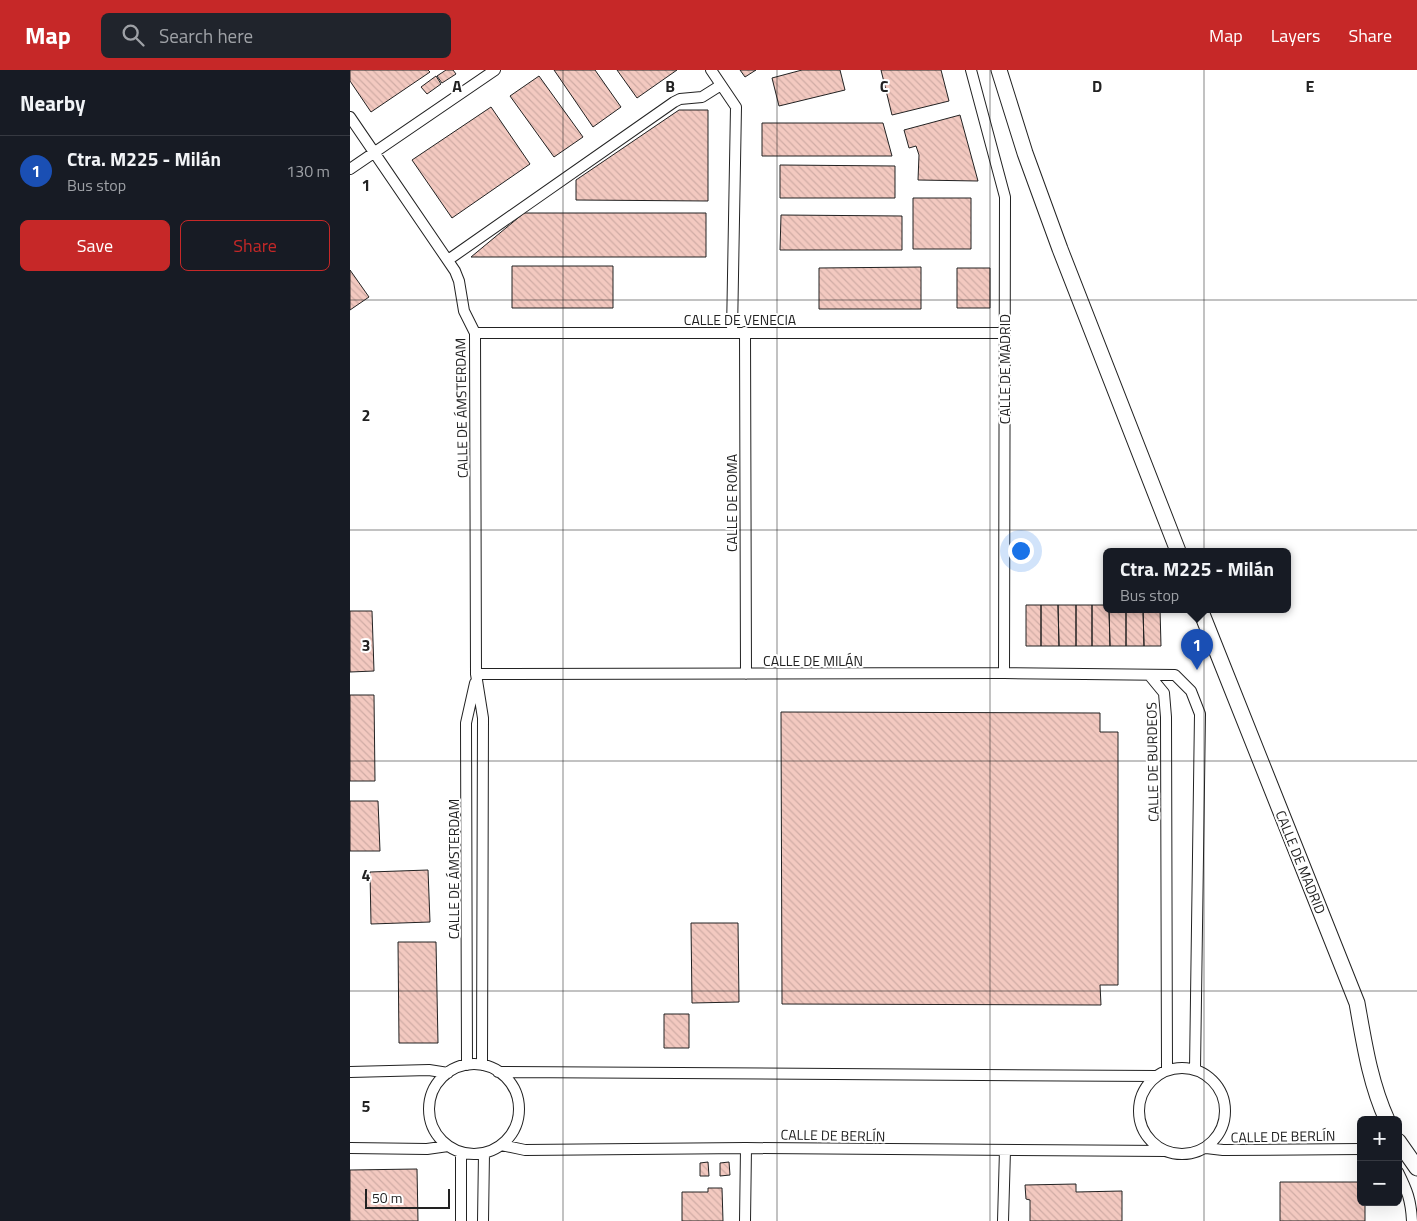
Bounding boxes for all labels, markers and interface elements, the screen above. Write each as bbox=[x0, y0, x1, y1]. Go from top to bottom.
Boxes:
search box bbox=[101, 13, 451, 58]
text: Map bbox=[25, 17, 71, 53]
icon: search bbox=[119, 21, 147, 49]
text: Search here bbox=[159, 21, 253, 50]
text: Map bbox=[1209, 22, 1243, 49]
text: Layers bbox=[1271, 22, 1320, 49]
text: Share bbox=[1348, 22, 1392, 49]
text: A bbox=[452, 74, 462, 98]
text: B bbox=[665, 74, 675, 98]
text: C bbox=[880, 74, 889, 98]
text: D bbox=[1092, 74, 1102, 98]
text: E bbox=[1306, 74, 1315, 98]
text: Nearby bbox=[20, 87, 85, 119]
text: Ctra. M225 - Milán bbox=[67, 144, 221, 173]
text: 1 bbox=[32, 159, 40, 183]
text: 130 m bbox=[286, 159, 330, 183]
text: Bus stop bbox=[67, 173, 126, 197]
text: 1 bbox=[362, 173, 370, 197]
button: Save bbox=[20, 220, 170, 271]
button: Share bbox=[180, 220, 330, 271]
street label: CALLE DE VENECIA bbox=[684, 309, 797, 330]
street label: CALLE DE MADRID bbox=[994, 314, 1015, 424]
street label: CALLE DE ÁMSTERDAM bbox=[449, 338, 473, 478]
text: 2 bbox=[362, 403, 370, 427]
street label: CALLE DE ROMA bbox=[721, 453, 742, 552]
your location bbox=[1008, 538, 1034, 564]
popup bbox=[1103, 548, 1291, 613]
text: Ctra. M225 - Milán bbox=[1120, 554, 1274, 583]
text: Bus stop bbox=[1120, 583, 1179, 607]
pin: 1 bbox=[1181, 629, 1213, 670]
text: 3 bbox=[362, 633, 370, 657]
street label: CALLE DE MILÁN bbox=[763, 650, 863, 671]
street label: CALLE DE BURDEOS bbox=[1140, 702, 1164, 822]
street label: CALLE DE ÁMSTERDAM bbox=[443, 799, 464, 939]
street label: CALLE DE MADRID bbox=[1271, 807, 1331, 917]
text: 4 bbox=[362, 863, 371, 887]
text: 5 bbox=[362, 1094, 371, 1118]
map controls bbox=[1357, 1116, 1402, 1206]
button: + bbox=[1357, 1116, 1402, 1161]
street label: CALLE DE BERLÍN bbox=[780, 1124, 886, 1146]
street label: CALLE DE BERLÍN bbox=[1230, 1125, 1336, 1147]
button: − bbox=[1357, 1161, 1402, 1206]
scale bar bbox=[365, 1186, 450, 1209]
text: 50 m bbox=[372, 1187, 402, 1208]

